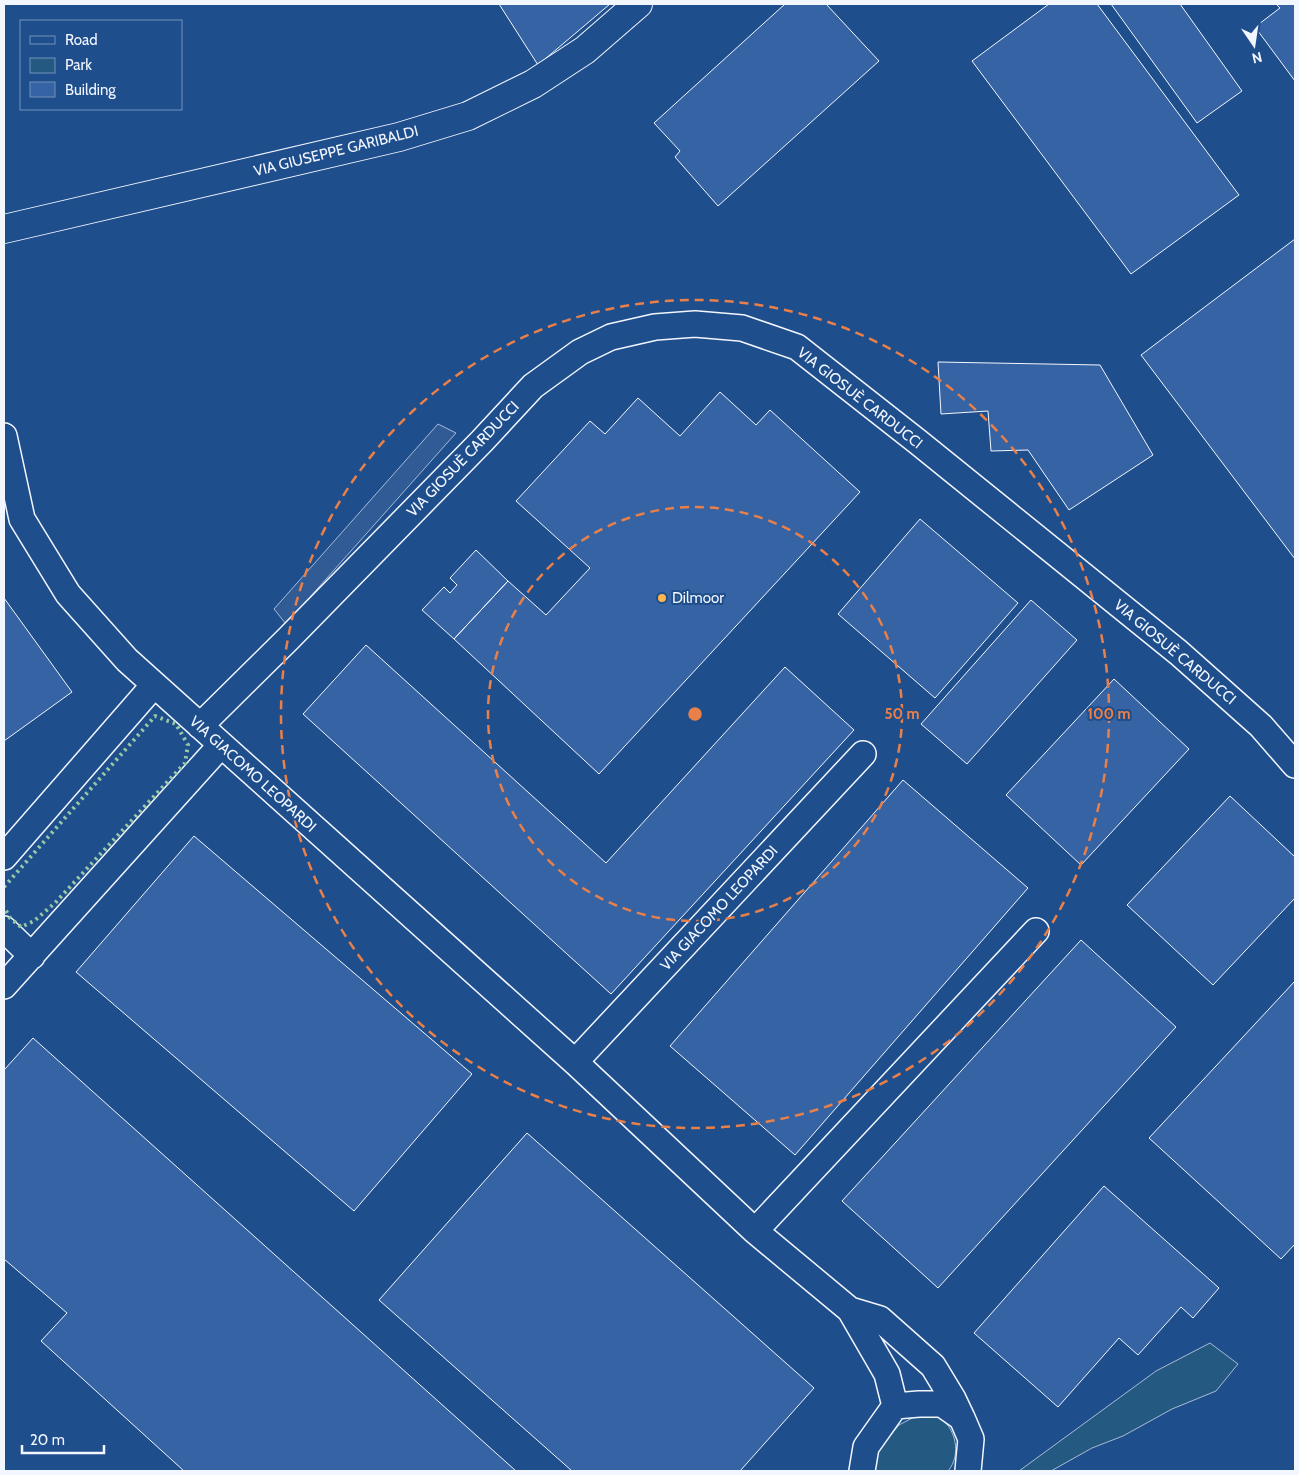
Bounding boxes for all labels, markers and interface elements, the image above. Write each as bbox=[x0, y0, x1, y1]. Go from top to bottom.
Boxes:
legend bbox=[20, 20, 182, 110]
north arrow bbox=[1229, 20, 1279, 70]
text: Road bbox=[65, 31, 98, 49]
text: N bbox=[1250, 48, 1264, 68]
text: Park bbox=[65, 56, 92, 74]
text: Building bbox=[65, 81, 116, 99]
street label: VIA GIUSEPPE GARIBALDI bbox=[252, 122, 420, 180]
street label: VIA GIOSUÈ CARDUCCI bbox=[794, 343, 927, 452]
street label: VIA GIOSUÈ CARDUCCI bbox=[402, 397, 523, 521]
place label: Dilmoor bbox=[672, 589, 724, 607]
marker: Dilmoor bbox=[656, 592, 668, 604]
street label: VIA GIOSUÈ CARDUCCI bbox=[1110, 595, 1240, 708]
centre of rings bbox=[686, 705, 704, 723]
text: 50 m bbox=[884, 705, 920, 723]
text: 100 m bbox=[1087, 705, 1131, 723]
street label: VIA GIACOMO LEOPARDI bbox=[186, 712, 320, 836]
street label: VIA GIACOMO LEOPARDI bbox=[656, 842, 782, 974]
scale bar bbox=[22, 1422, 105, 1454]
text: 20 m bbox=[30, 1431, 65, 1449]

